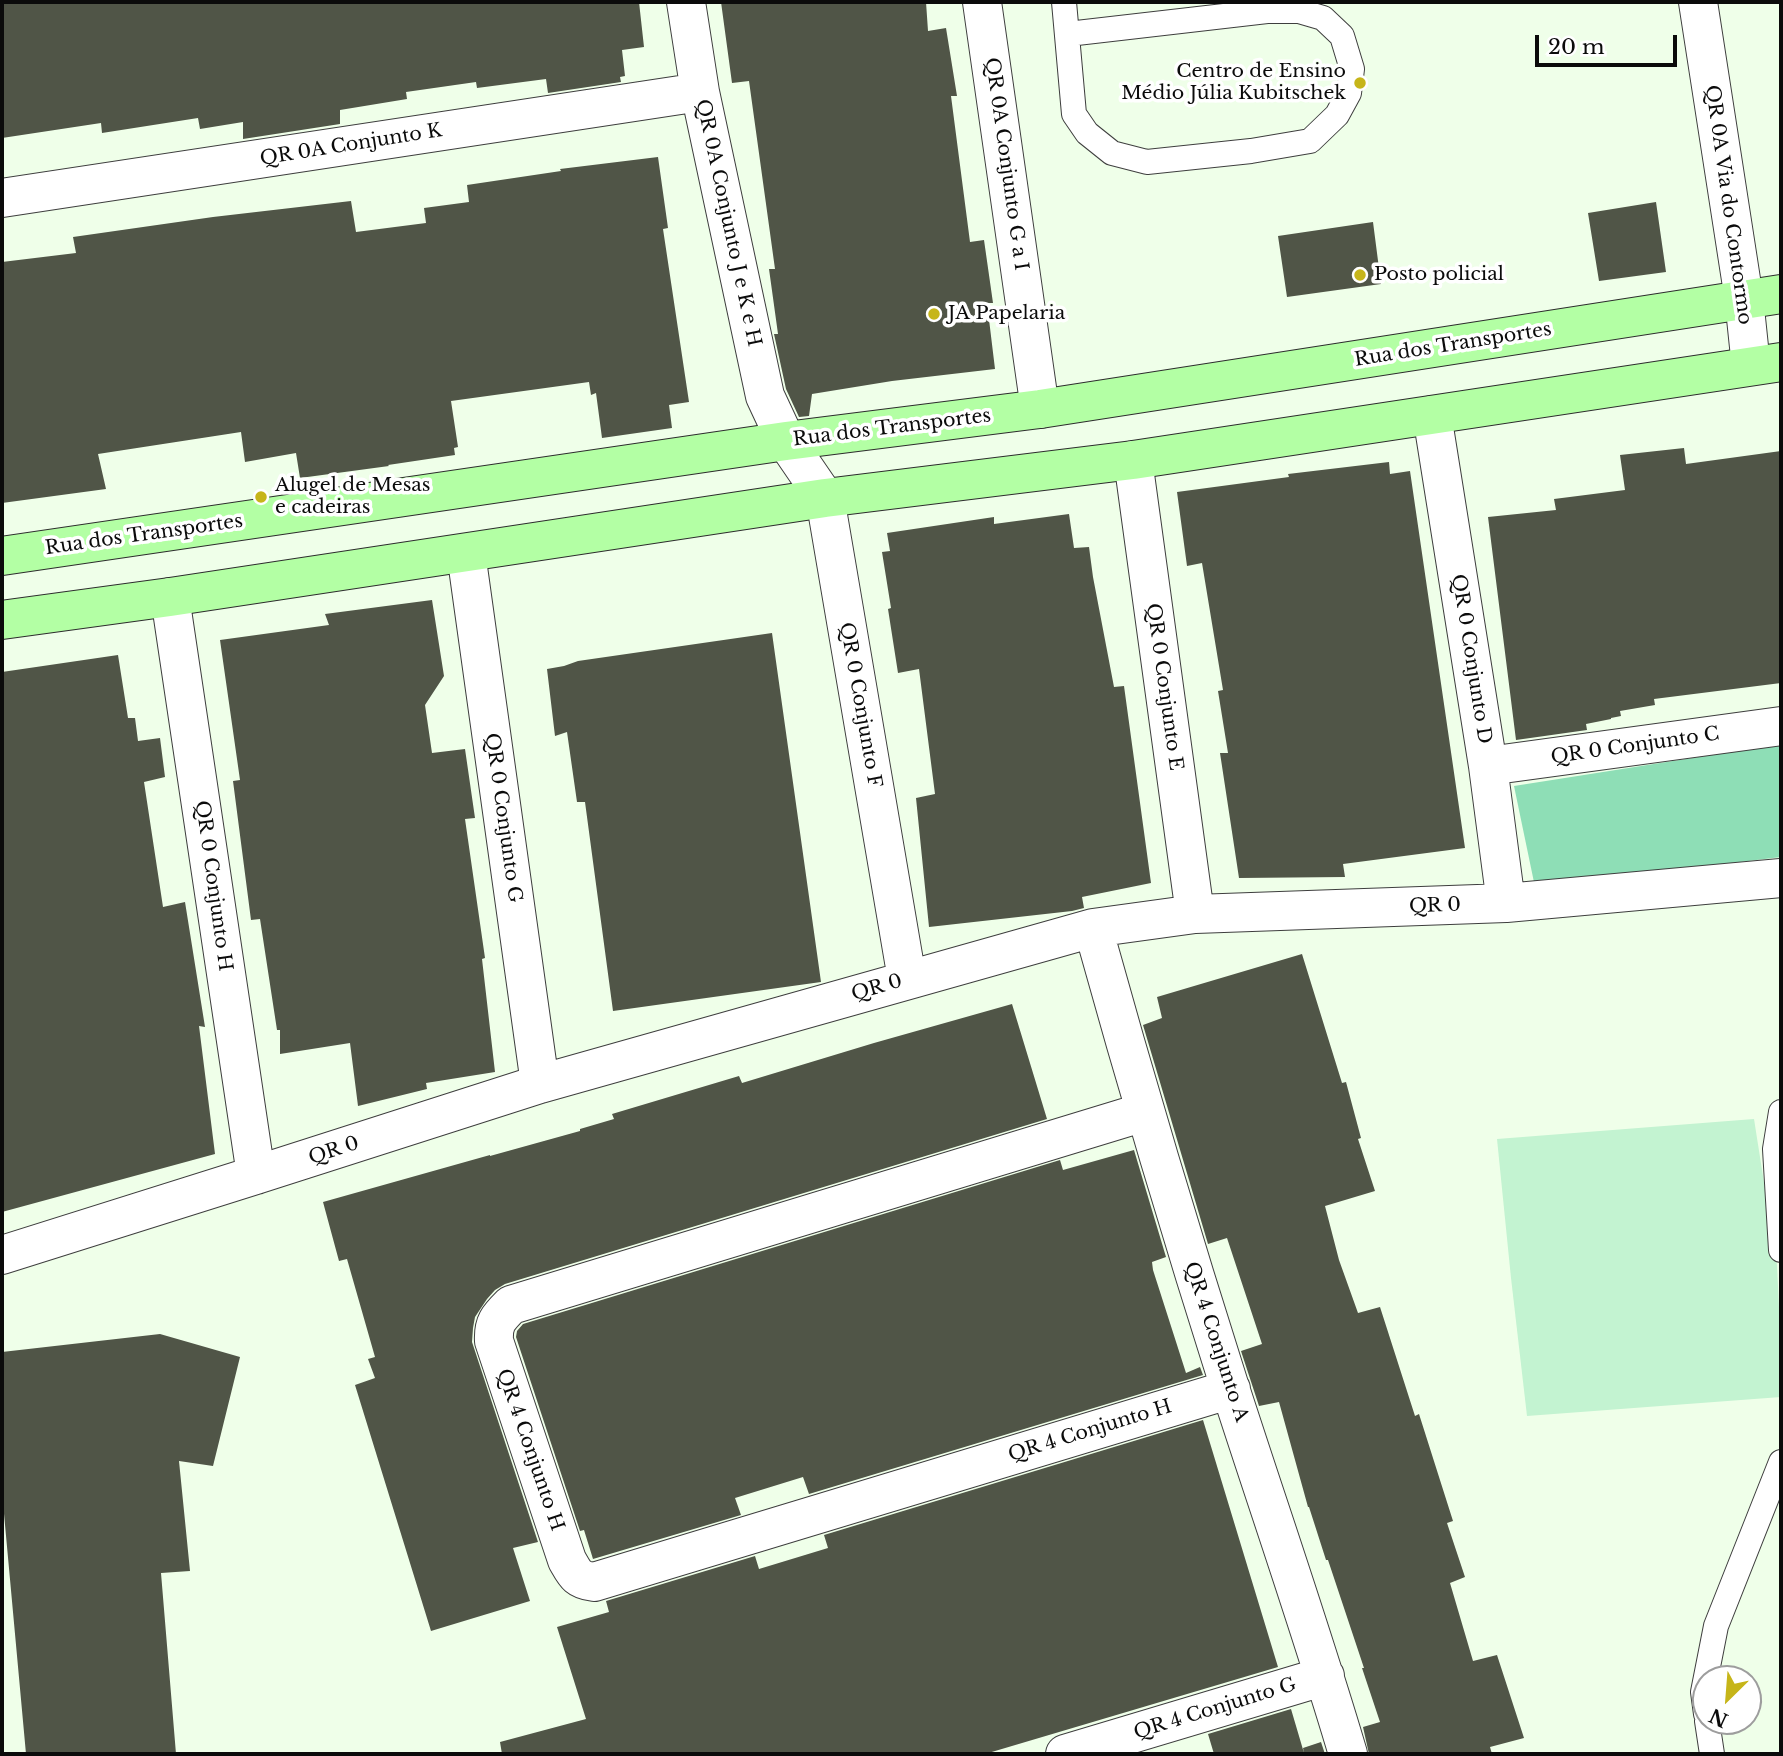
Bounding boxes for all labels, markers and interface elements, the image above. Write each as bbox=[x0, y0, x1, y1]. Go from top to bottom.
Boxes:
scale bar bbox=[1538, 21, 1680, 65]
text: 20 m bbox=[1548, 34, 1605, 60]
street label: QR 0A Conjunto G a I bbox=[980, 56, 1032, 272]
place label: Centro de Ensino Médio Júlia Kubitschek bbox=[1121, 61, 1346, 105]
marker: Centro de Ensino Médio Júlia Kubitschek bbox=[1352, 75, 1368, 91]
street label: QR 0A Via do Contormo bbox=[1700, 84, 1756, 326]
street label: QR 0A Conjunto J e K e H bbox=[691, 97, 765, 349]
street label: QR 0A Conjunto K bbox=[258, 119, 444, 171]
place label: Posto policial bbox=[1374, 264, 1504, 286]
marker: Posto policial bbox=[1352, 267, 1368, 283]
place label: JA Papelaria bbox=[948, 303, 1065, 325]
marker: JA Papelaria bbox=[926, 306, 942, 322]
street label: Rua dos Transportes bbox=[1353, 318, 1553, 372]
street label: Rua dos Transportes bbox=[792, 405, 992, 451]
place label: Alugel de Mesas e cadeiras bbox=[275, 475, 430, 519]
marker: Alugel de Mesas e cadeiras bbox=[253, 489, 269, 505]
street label: Rua dos Transportes bbox=[44, 510, 244, 560]
street label: QR 0 Conjunto D bbox=[1446, 573, 1496, 745]
street label: QR 0 Conjunto E bbox=[1141, 602, 1187, 772]
street label: QR 0 Conjunto F bbox=[834, 621, 886, 789]
street label: QR 0 Conjunto C bbox=[1549, 723, 1721, 769]
street label: QR 0 Conjunto G bbox=[480, 732, 526, 904]
street label: QR 0 Conjunto H bbox=[190, 799, 236, 973]
street label: QR 0 bbox=[1409, 894, 1461, 918]
street label: QR 0 bbox=[849, 970, 905, 1006]
street label: QR 0 bbox=[306, 1132, 362, 1170]
street label: QR 4 Conjunto A bbox=[1179, 1259, 1253, 1425]
street label: QR 4 Conjunto H bbox=[492, 1366, 568, 1534]
street label: QR 4 Conjunto H bbox=[1006, 1395, 1174, 1467]
north arrow bbox=[1692, 1665, 1762, 1735]
street label: QR 4 Conjunto G bbox=[1131, 1673, 1299, 1745]
text: N bbox=[1706, 1703, 1732, 1732]

